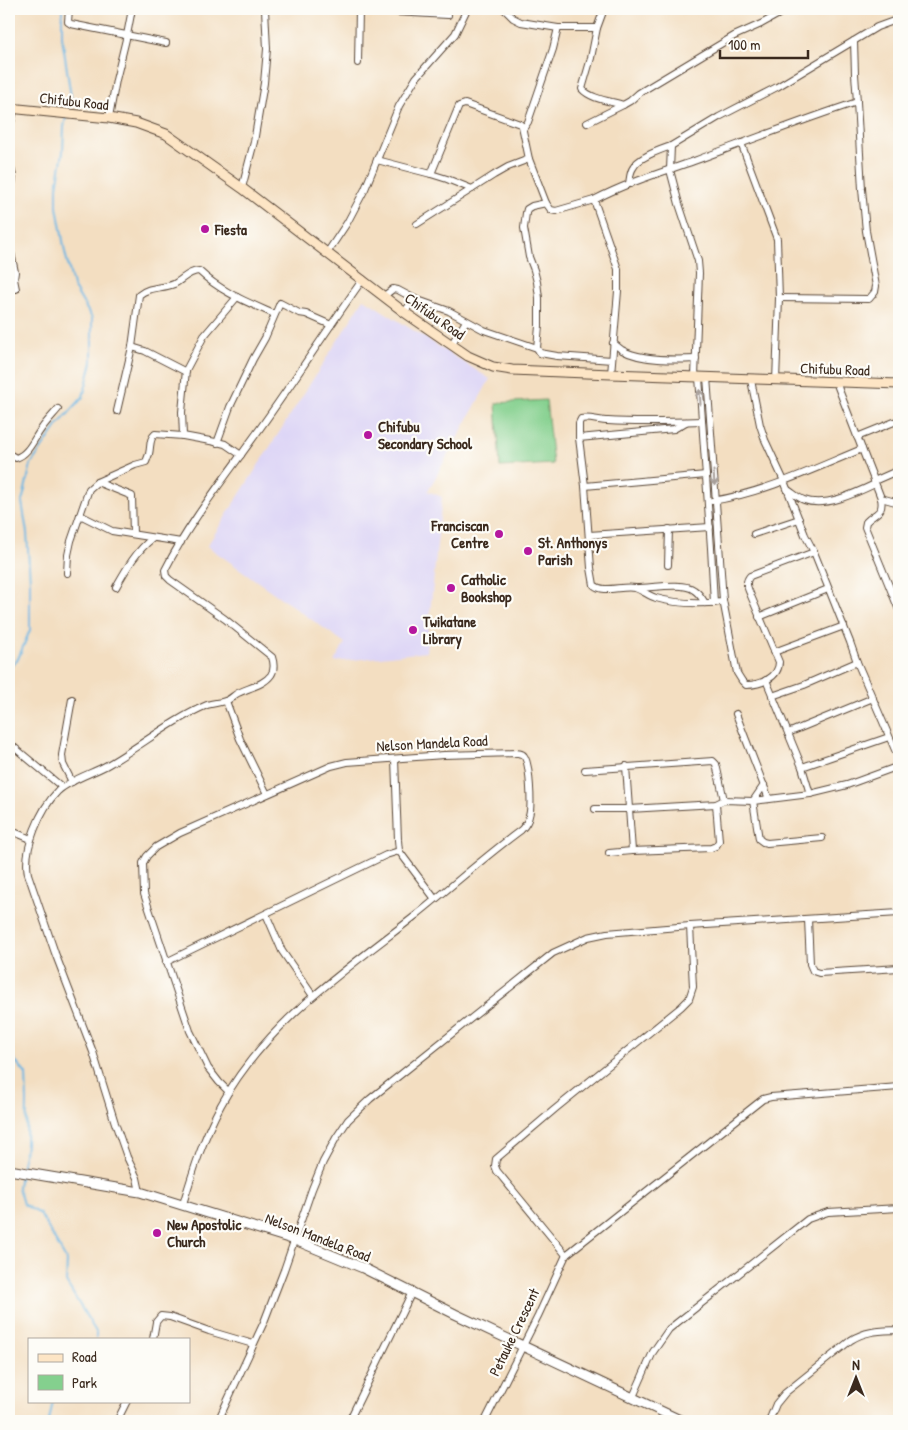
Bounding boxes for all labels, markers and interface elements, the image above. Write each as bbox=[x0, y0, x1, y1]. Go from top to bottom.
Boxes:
scale bar bbox=[720, 28, 808, 60]
text: 100 m bbox=[728, 34, 761, 55]
street label: Chifubu Road bbox=[38, 87, 110, 115]
place label: Fiesta bbox=[214, 219, 247, 240]
marker: Fiesta bbox=[199, 223, 211, 235]
street label: Chifubu Road bbox=[401, 287, 470, 345]
street label: Chifubu Road bbox=[800, 357, 870, 381]
one-way arrow bbox=[696, 389, 705, 405]
place label: Chifubu Secondary School bbox=[378, 416, 473, 455]
marker: Chifubu Secondary School bbox=[362, 429, 374, 441]
one-way arrow bbox=[709, 470, 719, 486]
place label: Franciscan Centre bbox=[431, 515, 489, 553]
marker: Franciscan Centre bbox=[493, 528, 505, 540]
place label: St. Anthonys Parish bbox=[538, 532, 607, 570]
marker: St. Anthonys Parish bbox=[522, 545, 534, 557]
place label: Catholic Bookshop bbox=[461, 569, 512, 608]
marker: Catholic Bookshop bbox=[445, 582, 457, 594]
place label: Twikatane Library bbox=[422, 611, 476, 650]
marker: Twikatane Library bbox=[407, 624, 419, 636]
street label: Nelson Mandela Road bbox=[376, 730, 488, 756]
street label: Nelson Mandela Road bbox=[262, 1207, 374, 1267]
place label: New Apostolic Church bbox=[167, 1214, 242, 1252]
marker: New Apostolic Church bbox=[151, 1227, 163, 1239]
street label: Petauke Crescent bbox=[484, 1284, 545, 1379]
legend bbox=[28, 1338, 190, 1402]
text: Road bbox=[72, 1346, 97, 1367]
north arrow bbox=[830, 1352, 880, 1402]
text: N bbox=[852, 1355, 860, 1374]
text: Park bbox=[72, 1372, 97, 1393]

